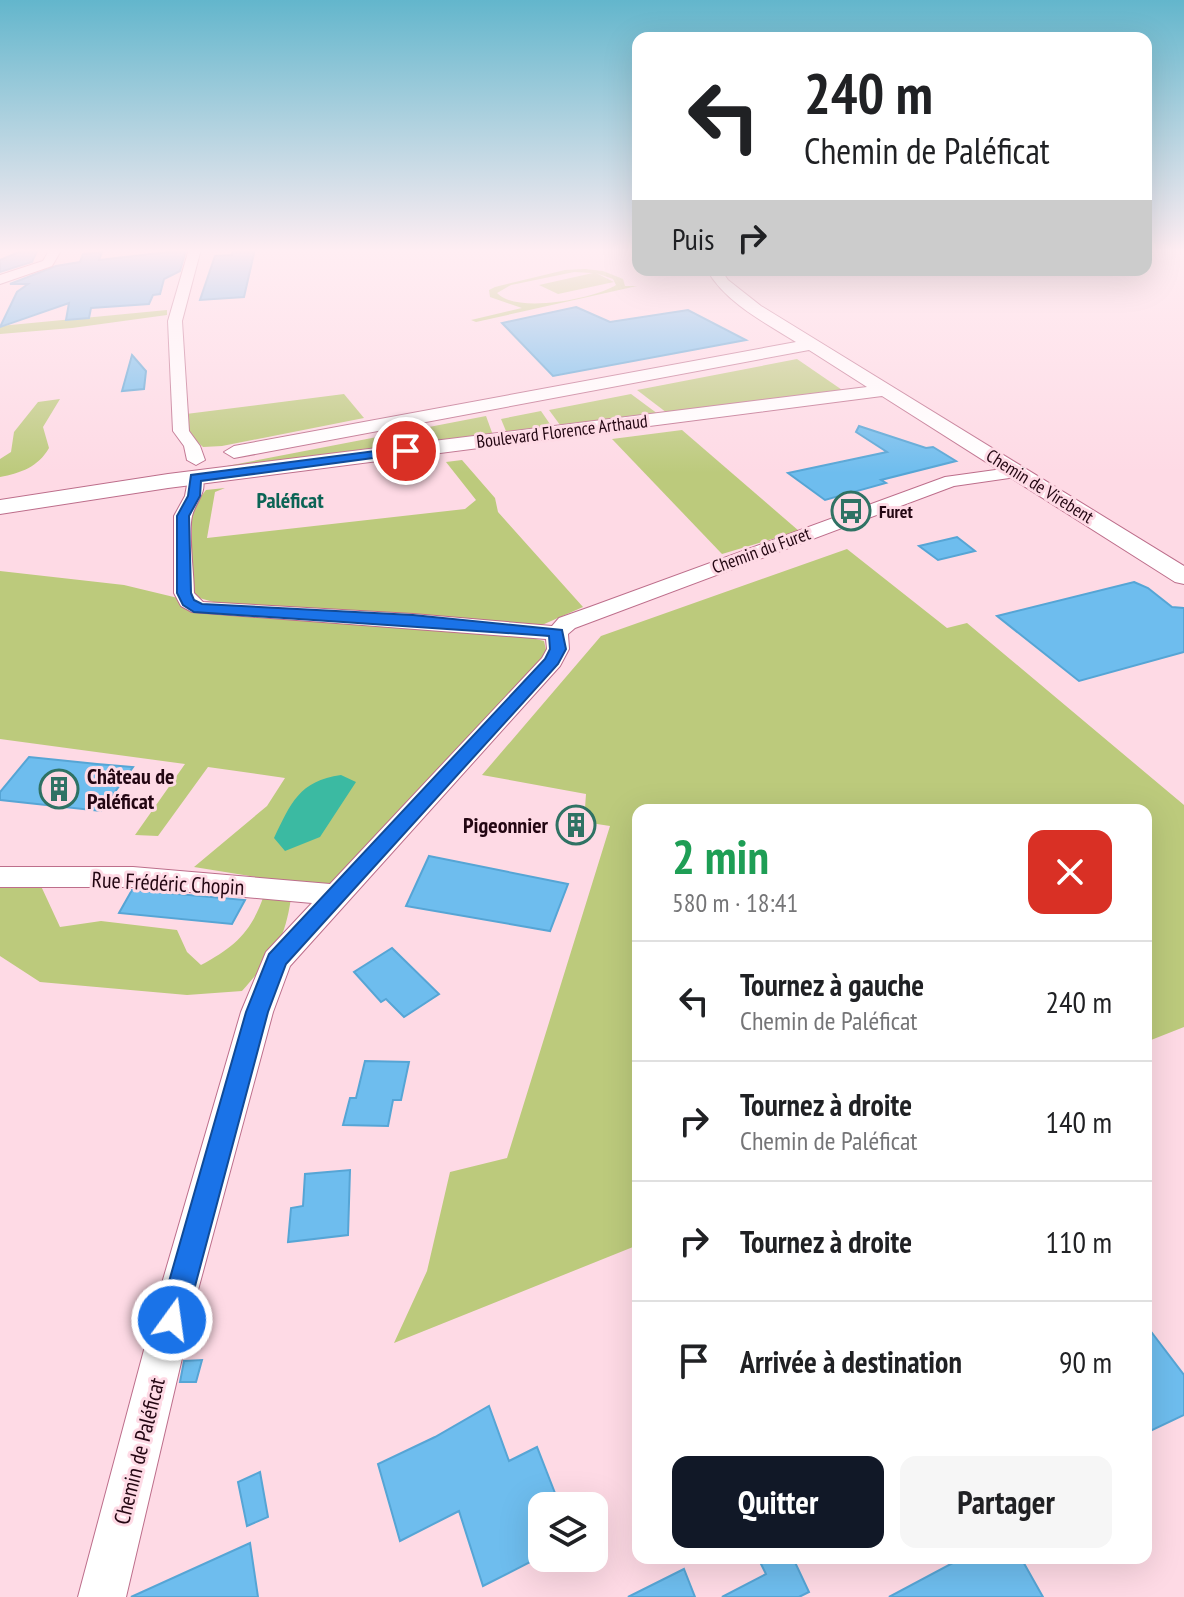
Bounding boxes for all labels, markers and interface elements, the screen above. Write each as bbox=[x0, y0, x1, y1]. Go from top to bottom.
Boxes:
text: 240 m bbox=[804, 57, 933, 129]
icon: left bbox=[672, 64, 776, 168]
text: Chemin de Paléficat bbox=[804, 127, 1050, 174]
icon: right bbox=[730, 216, 774, 260]
text: Puis bbox=[672, 219, 714, 258]
street label: Boulevard Florence Arthaud bbox=[475, 409, 649, 453]
pin bbox=[372, 417, 440, 485]
icon: arrive bbox=[384, 429, 428, 473]
street label: Chemin de Virebent bbox=[982, 444, 1098, 528]
district label: Paléficat bbox=[256, 486, 324, 514]
bus stop icon: Furet bbox=[830, 490, 872, 532]
place label: Furet bbox=[879, 500, 914, 523]
street label: Chemin du Furet bbox=[709, 522, 813, 578]
place label: Château de Paléficat bbox=[87, 762, 174, 815]
building icon: Château de Paléficat bbox=[38, 768, 80, 810]
building icon: Pigeonnier bbox=[555, 804, 597, 846]
place label: Pigeonnier bbox=[463, 811, 549, 839]
text: 2 min bbox=[672, 825, 769, 887]
button: close bbox=[1028, 830, 1112, 914]
street label: Rue Frédéric Chopin bbox=[91, 865, 245, 901]
text: 580 m · 18:41 bbox=[672, 886, 798, 919]
text: Tournez à gauche bbox=[740, 965, 924, 1004]
icon: left bbox=[672, 979, 716, 1023]
text: 240 m bbox=[1046, 982, 1112, 1021]
text: Chemin de Paléficat bbox=[740, 1004, 917, 1037]
text: Tournez à droite bbox=[740, 1085, 912, 1124]
icon: right bbox=[672, 1099, 716, 1143]
text: 140 m bbox=[1046, 1102, 1112, 1141]
text: Chemin de Paléficat bbox=[740, 1124, 917, 1157]
icon: right bbox=[672, 1219, 716, 1263]
text: Tournez à droite bbox=[740, 1222, 912, 1261]
text: 110 m bbox=[1046, 1222, 1112, 1261]
position arrow bbox=[130, 1278, 214, 1362]
icon: arrive bbox=[672, 1339, 716, 1383]
text: Arrivée à destination bbox=[740, 1342, 962, 1381]
text: 90 m bbox=[1059, 1342, 1112, 1381]
street label: Chemin de Paléficat bbox=[107, 1375, 171, 1527]
button: Quitter bbox=[672, 1456, 884, 1548]
button: Partager bbox=[900, 1456, 1112, 1548]
map controls bbox=[528, 1492, 608, 1572]
button: layers bbox=[528, 1492, 608, 1572]

